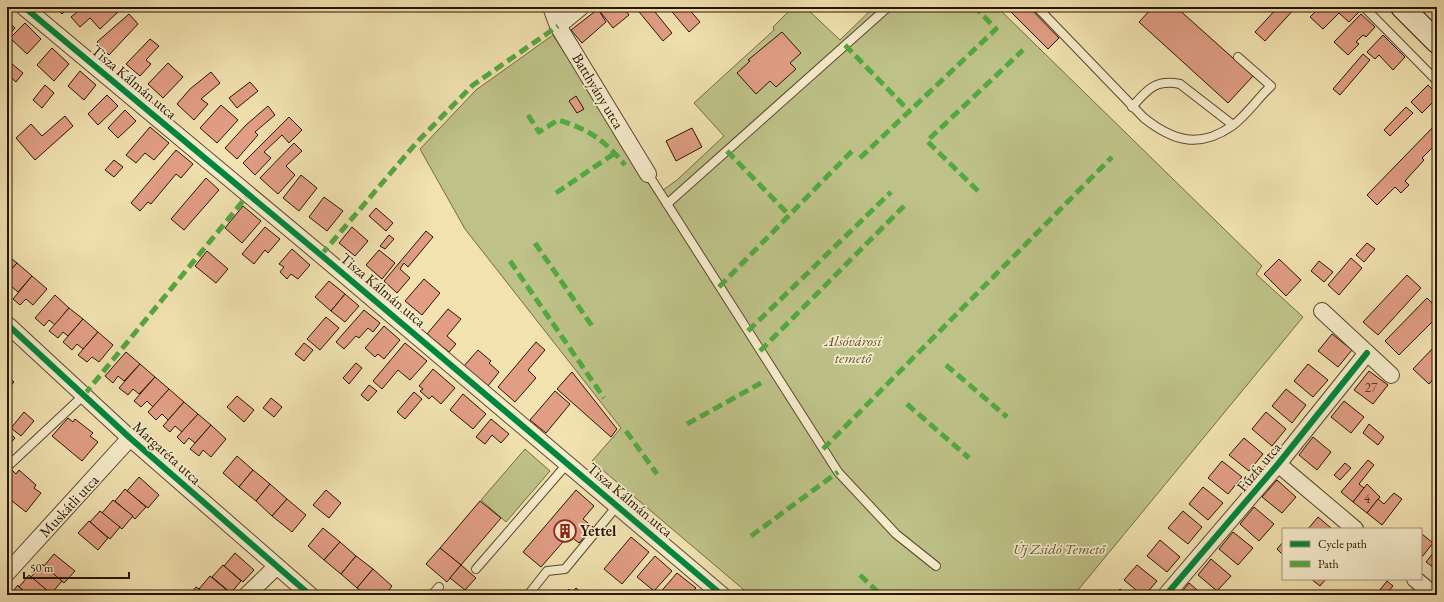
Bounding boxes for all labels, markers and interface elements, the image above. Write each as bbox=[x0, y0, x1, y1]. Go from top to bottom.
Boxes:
street label: Tisza Kálmán utca bbox=[88, 40, 181, 123]
street label: Batthyány utca bbox=[568, 49, 628, 132]
street label: Tisza Kálmán utca bbox=[337, 248, 430, 331]
park label: Alsóvárosi temető bbox=[823, 331, 882, 367]
house number: 27 bbox=[1365, 379, 1378, 396]
street label: Margaréta utca bbox=[129, 417, 206, 488]
street label: Fűzfa utca bbox=[1232, 438, 1285, 495]
street label: Tisza Kálmán utca bbox=[584, 458, 677, 541]
street label: Muskátli utca bbox=[35, 470, 102, 541]
house number: 4 bbox=[1364, 490, 1371, 507]
building icon: Yettel bbox=[552, 518, 578, 544]
place label: Yettel bbox=[580, 521, 617, 540]
legend bbox=[1282, 528, 1422, 580]
text: Cycle path bbox=[1318, 536, 1367, 552]
park label: Új Zsidó Temető bbox=[1013, 539, 1106, 558]
scale bar bbox=[24, 554, 129, 580]
text: Path bbox=[1318, 556, 1339, 572]
text: 50 m bbox=[30, 560, 54, 576]

